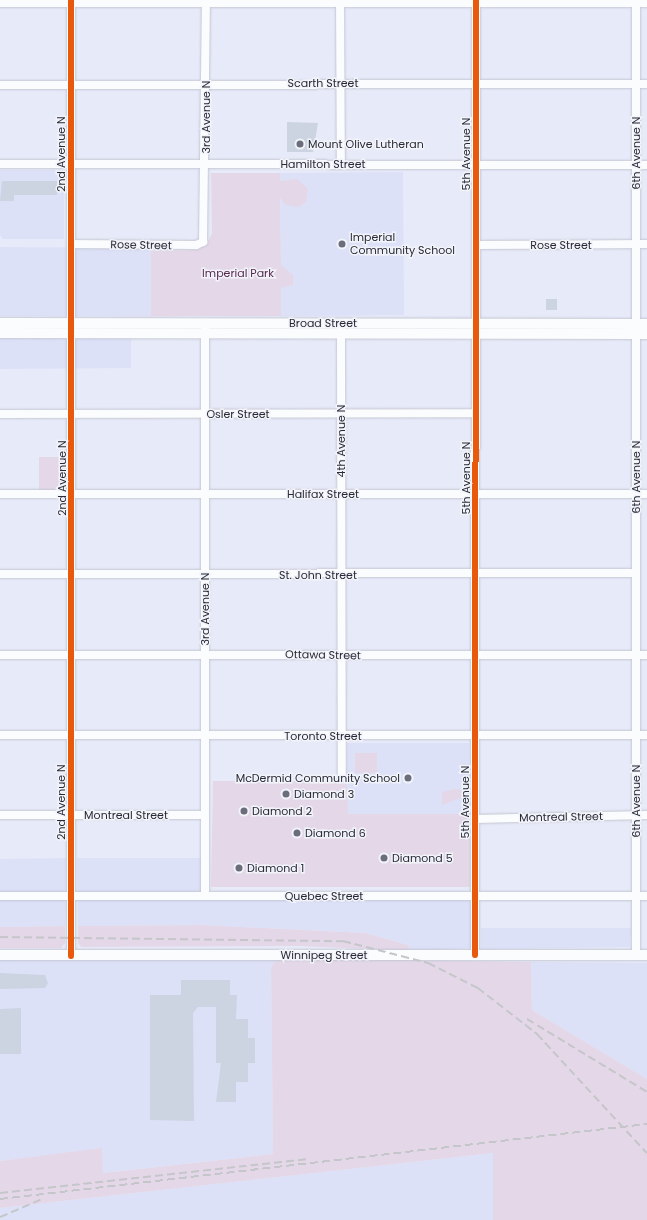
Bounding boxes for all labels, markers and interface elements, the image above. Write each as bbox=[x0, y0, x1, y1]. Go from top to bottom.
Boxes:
street label: Scarth Street bbox=[288, 76, 358, 90]
street label: 3rd Avenue N bbox=[199, 81, 213, 153]
street label: 2nd Avenue N bbox=[54, 116, 68, 192]
street label: 6th Avenue N bbox=[629, 117, 643, 189]
street label: 5th Avenue N bbox=[459, 118, 473, 190]
place label: Mount Olive Lutheran bbox=[308, 137, 424, 151]
marker: Mount Olive Lutheran bbox=[295, 139, 305, 149]
street label: Hamilton Street bbox=[280, 157, 366, 171]
place label: Imperial Community School bbox=[350, 231, 455, 257]
street label: Rose Street bbox=[110, 238, 172, 252]
street label: Rose Street bbox=[530, 238, 592, 252]
marker: Imperial Community School bbox=[337, 239, 347, 249]
park label: Imperial Park bbox=[202, 266, 274, 280]
street label: Broad Street bbox=[289, 316, 357, 330]
street label: 4th Avenue N bbox=[334, 405, 348, 477]
street label: Osler Street bbox=[206, 407, 270, 421]
street label: 2nd Avenue N bbox=[55, 440, 69, 516]
street label: 6th Avenue N bbox=[629, 441, 643, 513]
street label: 5th Avenue N bbox=[459, 442, 473, 514]
street label: Halifax Street bbox=[287, 487, 359, 501]
street label: St. John Street bbox=[279, 568, 357, 582]
street label: 3rd Avenue N bbox=[198, 573, 212, 645]
street label: Ottawa Street bbox=[285, 648, 361, 662]
street label: Toronto Street bbox=[284, 729, 362, 743]
street label: 2nd Avenue N bbox=[54, 764, 68, 840]
street label: 6th Avenue N bbox=[629, 765, 643, 837]
street label: 5th Avenue N bbox=[458, 766, 472, 838]
place label: McDermid Community School bbox=[236, 771, 400, 785]
marker: McDermid Community School bbox=[403, 773, 413, 783]
place label: Diamond 3 bbox=[294, 787, 354, 801]
marker: Diamond 3 bbox=[281, 789, 291, 799]
place label: Diamond 2 bbox=[252, 804, 312, 818]
marker: Diamond 2 bbox=[239, 806, 249, 816]
street label: Montreal Street bbox=[84, 808, 168, 822]
street label: Montreal Street bbox=[519, 810, 603, 824]
place label: Diamond 6 bbox=[305, 826, 366, 840]
marker: Diamond 6 bbox=[292, 828, 302, 838]
place label: Diamond 5 bbox=[392, 851, 453, 865]
marker: Diamond 5 bbox=[379, 853, 389, 863]
place label: Diamond 1 bbox=[247, 861, 304, 875]
marker: Diamond 1 bbox=[234, 863, 244, 873]
street label: Quebec Street bbox=[285, 889, 363, 903]
street label: Winnipeg Street bbox=[280, 948, 368, 962]

